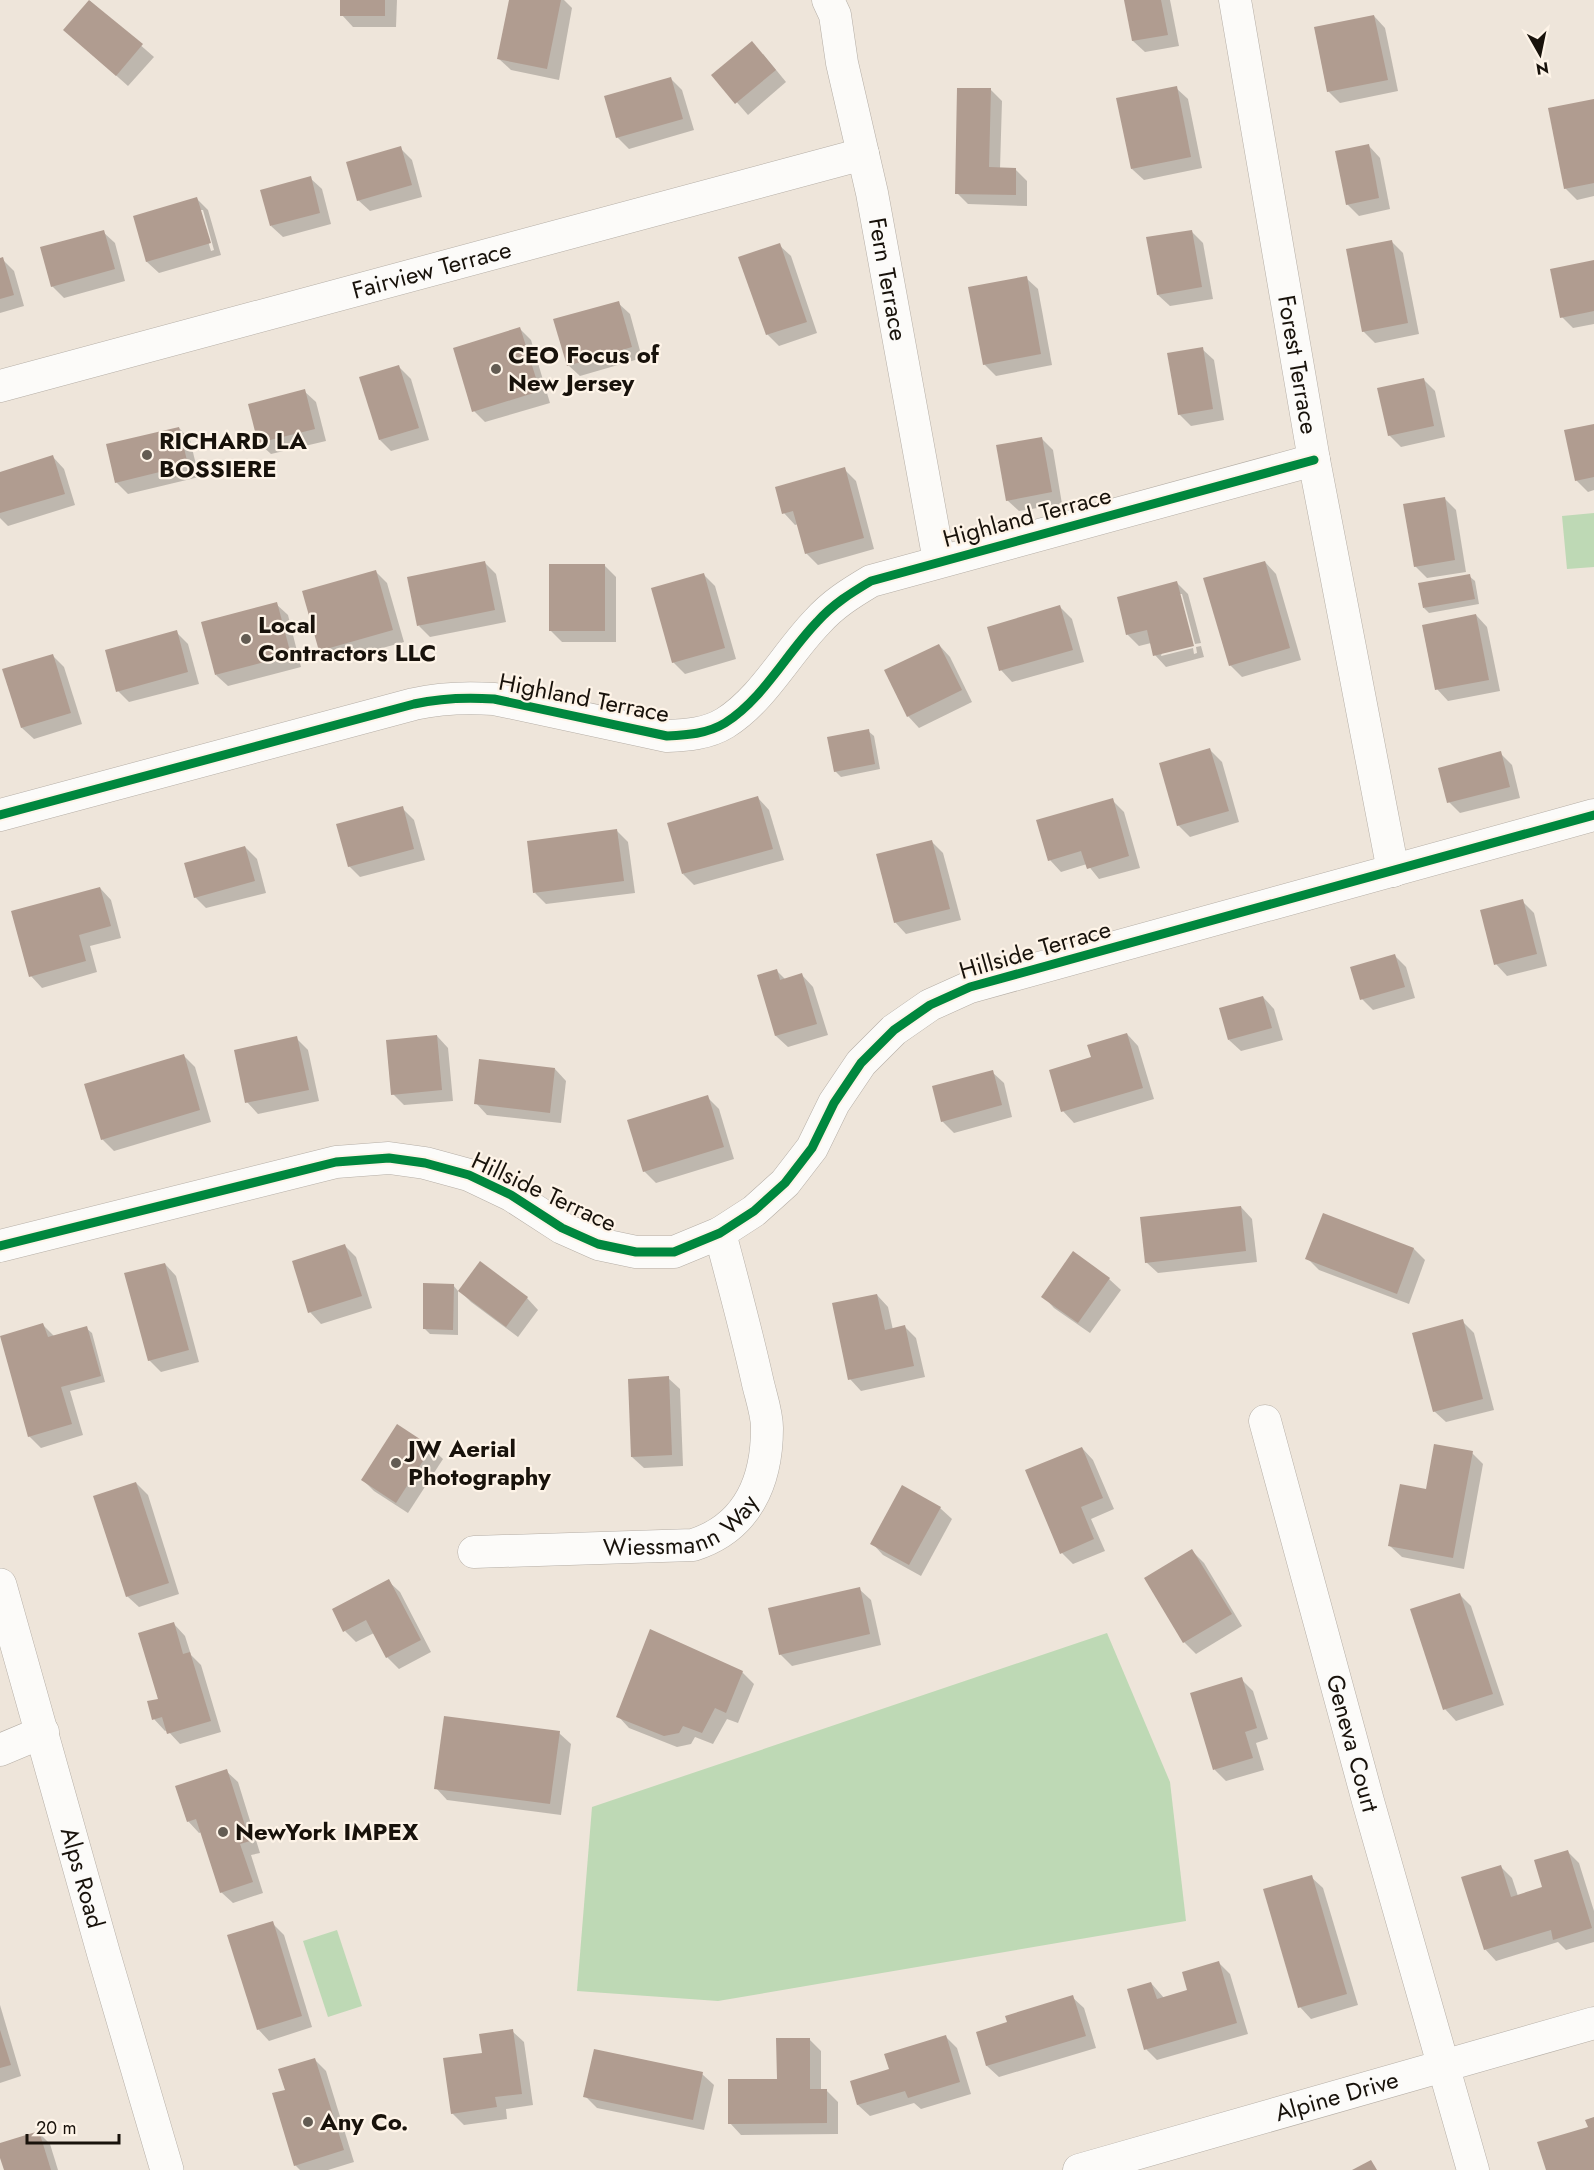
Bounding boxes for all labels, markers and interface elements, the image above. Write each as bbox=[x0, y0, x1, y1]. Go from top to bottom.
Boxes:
north arrow bbox=[1510, 24, 1570, 84]
text: N bbox=[1534, 56, 1550, 81]
street label: Fern Terrace bbox=[860, 215, 917, 344]
street label: Fairview Terrace bbox=[348, 231, 515, 308]
street label: Forest Terrace bbox=[1269, 292, 1327, 437]
place label: CEO Focus of New Jersey bbox=[508, 337, 661, 400]
marker: CEO Focus of New Jersey bbox=[489, 362, 503, 376]
place label: RICHARD LA BOSSIERE bbox=[159, 423, 307, 486]
marker: RICHARD LA BOSSIERE bbox=[140, 448, 154, 462]
street label: Highland Terrace bbox=[939, 477, 1115, 556]
place label: Local Contractors LLC bbox=[258, 607, 436, 670]
marker: Local Contractors LLC bbox=[239, 632, 253, 646]
street label: Highland Terrace bbox=[496, 664, 672, 731]
street label: Hillside Terrace bbox=[955, 911, 1115, 988]
street label: Hillside Terrace bbox=[466, 1143, 623, 1240]
place label: JW Aerial Photography bbox=[404, 1431, 551, 1494]
marker: JW Aerial Photography bbox=[389, 1456, 403, 1470]
street label: Wiessmann Way bbox=[602, 1488, 767, 1565]
street label: Geneva Court bbox=[1318, 1671, 1388, 1816]
place label: NewYork IMPEX bbox=[235, 1814, 419, 1849]
street label: Alps Road bbox=[52, 1823, 114, 1932]
marker: NewYork IMPEX bbox=[216, 1825, 230, 1839]
street label: Alpine Drive bbox=[1271, 2062, 1402, 2130]
place label: Any Co. bbox=[319, 2104, 409, 2139]
scale bar bbox=[27, 2107, 118, 2145]
text: 20 m bbox=[36, 2115, 76, 2141]
marker: Any Co. bbox=[301, 2115, 315, 2129]

